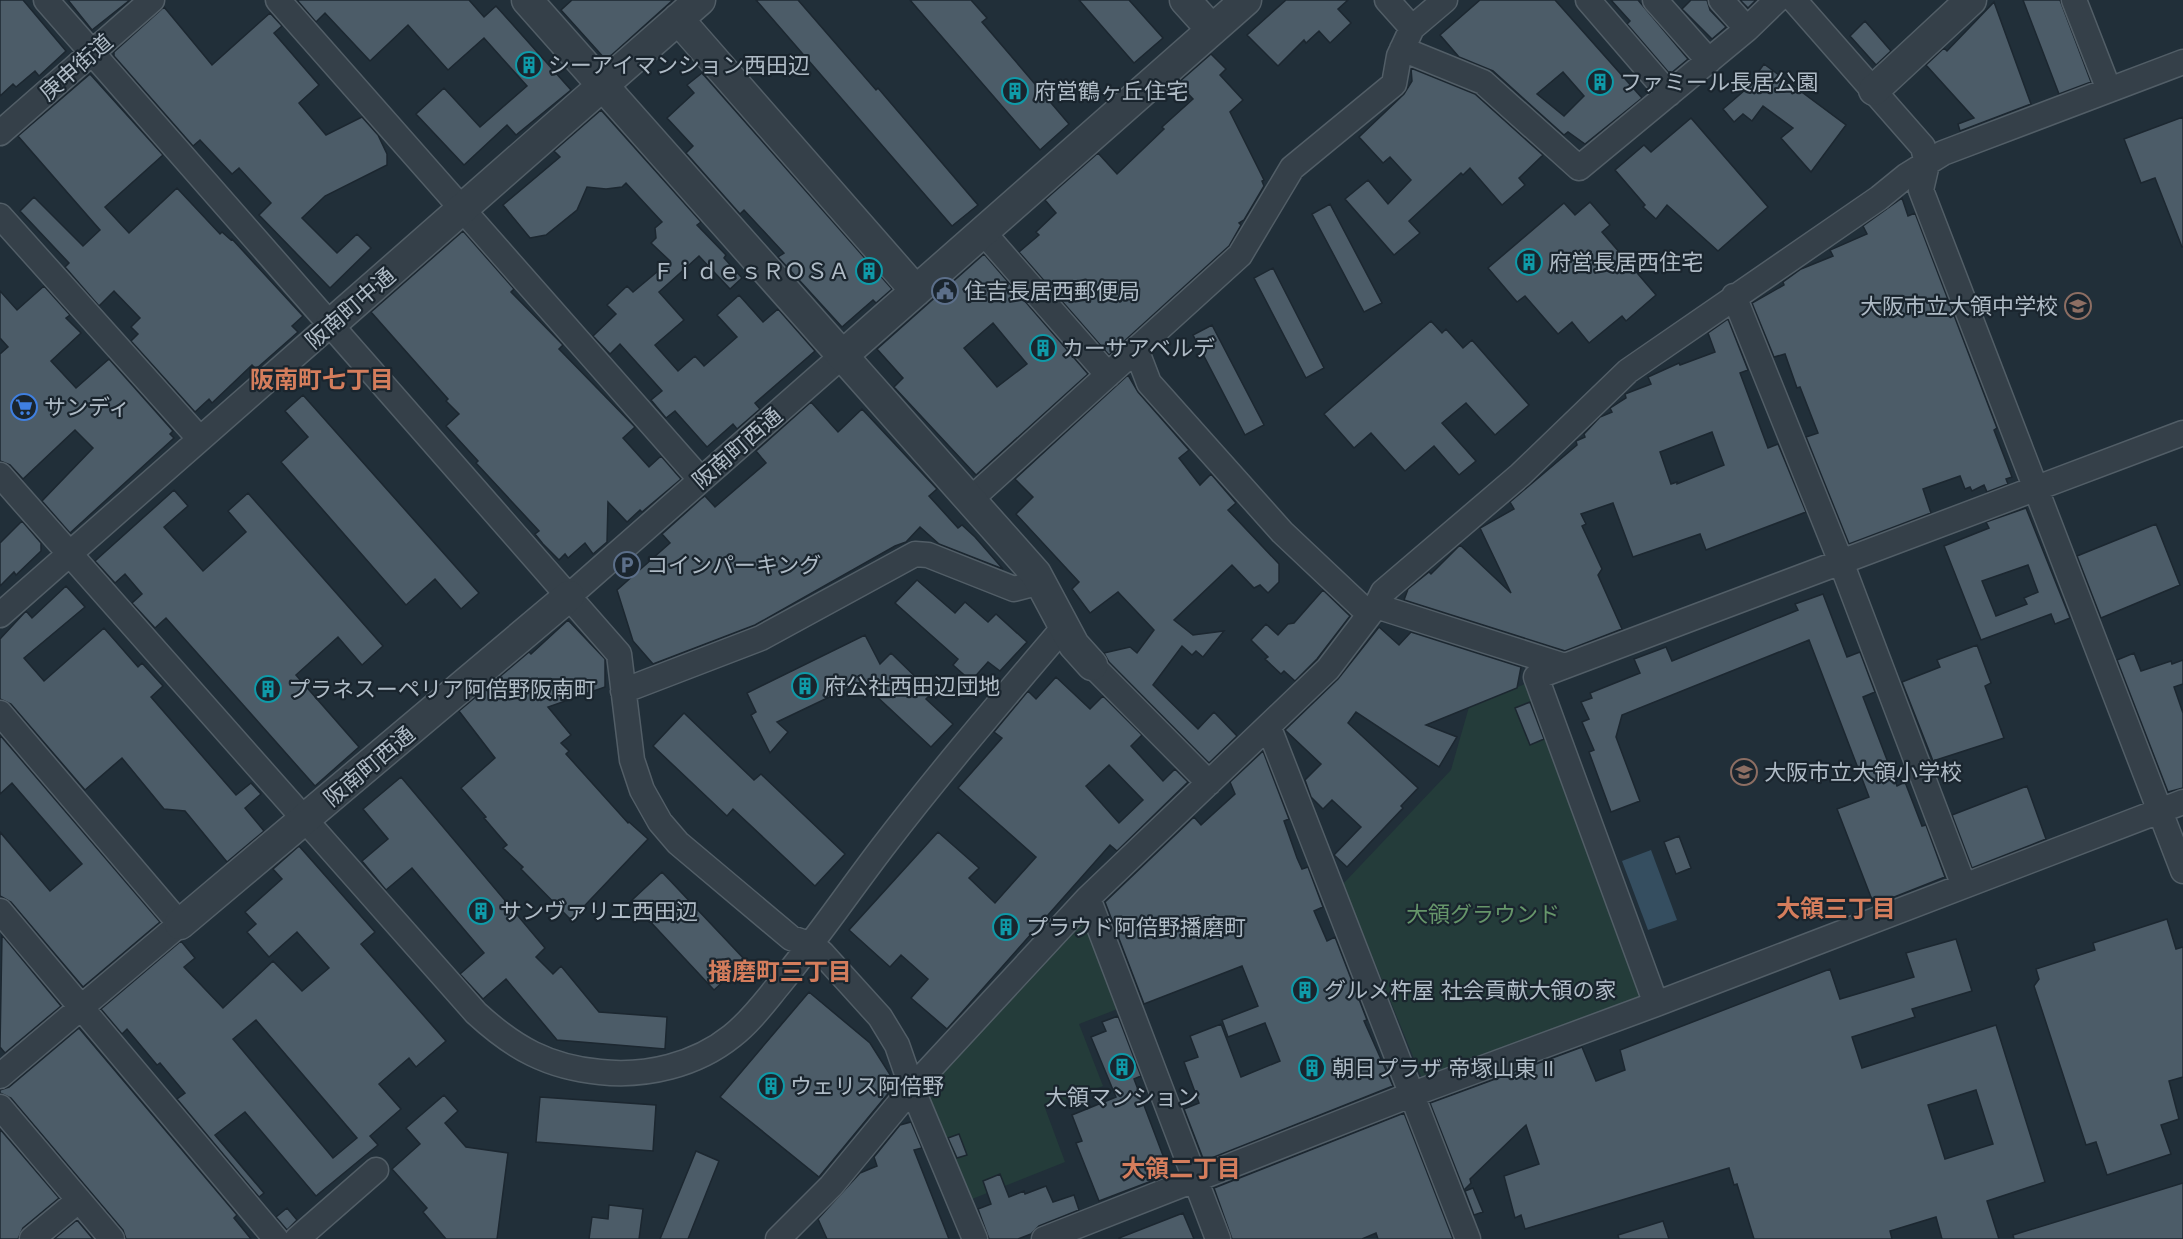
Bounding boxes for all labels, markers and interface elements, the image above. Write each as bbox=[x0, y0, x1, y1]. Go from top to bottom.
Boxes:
street label: 庚申街道 bbox=[32, 26, 120, 108]
place label: シーアイマンション西田辺 bbox=[548, 49, 810, 81]
building icon: シーアイマンション西田辺 bbox=[514, 50, 544, 80]
place label: ファミール長居公園 bbox=[1620, 66, 1818, 98]
building icon: ファミール長居公園 bbox=[1585, 67, 1615, 97]
place label: 府営鶴ヶ丘住宅 bbox=[1034, 75, 1188, 107]
building icon: 府営鶴ヶ丘住宅 bbox=[1000, 76, 1030, 106]
place label: 府営長居西住宅 bbox=[1549, 246, 1703, 278]
building icon: 府営長居西住宅 bbox=[1514, 247, 1544, 277]
place label: ＦｉｄｅｓＲＯＳＡ bbox=[652, 255, 850, 287]
building icon: ＦｉｄｅｓＲＯＳＡ bbox=[854, 256, 884, 286]
street label: 阪南町中通 bbox=[298, 260, 402, 356]
place label: 住吉長居西郵便局 bbox=[964, 275, 1140, 307]
public building icon: 住吉長居西郵便局 bbox=[930, 276, 960, 306]
place label: 大阪市立大領中学校 bbox=[1860, 290, 2058, 322]
school or university icon: 大阪市立大領中学校 bbox=[2063, 291, 2093, 321]
place label: カーサアベルデ bbox=[1062, 332, 1215, 364]
building icon: カーサアベルデ bbox=[1028, 333, 1058, 363]
district label: 阪南町七丁目 bbox=[250, 362, 394, 397]
place label: サンディ bbox=[44, 391, 130, 423]
supermarket icon: サンディ bbox=[9, 392, 39, 422]
street label: 阪南町西通 bbox=[685, 400, 789, 496]
place label: コインパーキング bbox=[646, 549, 821, 581]
parking icon: コインパーキング bbox=[612, 550, 642, 580]
place label: 府公社西田辺団地 bbox=[824, 670, 1000, 702]
building icon: 府公社西田辺団地 bbox=[790, 671, 820, 701]
place label: プラネスーペリア阿倍野阪南町 bbox=[288, 673, 596, 705]
building icon: プラネスーペリア阿倍野阪南町 bbox=[253, 674, 283, 704]
street label: 阪南町西通 bbox=[317, 718, 421, 814]
place label: 大阪市立大領小学校 bbox=[1764, 756, 1962, 788]
school or university icon: 大阪市立大領小学校 bbox=[1729, 757, 1759, 787]
district label: 大領三丁目 bbox=[1776, 891, 1896, 926]
place label: サンヴァリエ西田辺 bbox=[500, 895, 698, 927]
building icon: サンヴァリエ西田辺 bbox=[466, 896, 496, 926]
park label: 大領グラウンド bbox=[1406, 898, 1560, 930]
place label: プラウド阿倍野播磨町 bbox=[1026, 911, 1246, 943]
building icon: プラウド阿倍野播磨町 bbox=[991, 912, 1021, 942]
district label: 播磨町三丁目 bbox=[708, 954, 852, 989]
place label: グルメ杵屋 社会貢献大領の家 bbox=[1324, 974, 1617, 1006]
building icon: グルメ杵屋 社会貢献大領の家 bbox=[1290, 975, 1320, 1005]
building icon: 大領マンション bbox=[1107, 1052, 1137, 1082]
place label: 朝日プラザ 帝塚山東 II bbox=[1332, 1052, 1554, 1084]
building icon: 朝日プラザ 帝塚山東 II bbox=[1297, 1053, 1327, 1083]
place label: ウェリス阿倍野 bbox=[790, 1070, 944, 1102]
building icon: ウェリス阿倍野 bbox=[756, 1071, 786, 1101]
place label: 大領マンション bbox=[1045, 1081, 1199, 1113]
district label: 大領二丁目 bbox=[1121, 1151, 1241, 1186]

